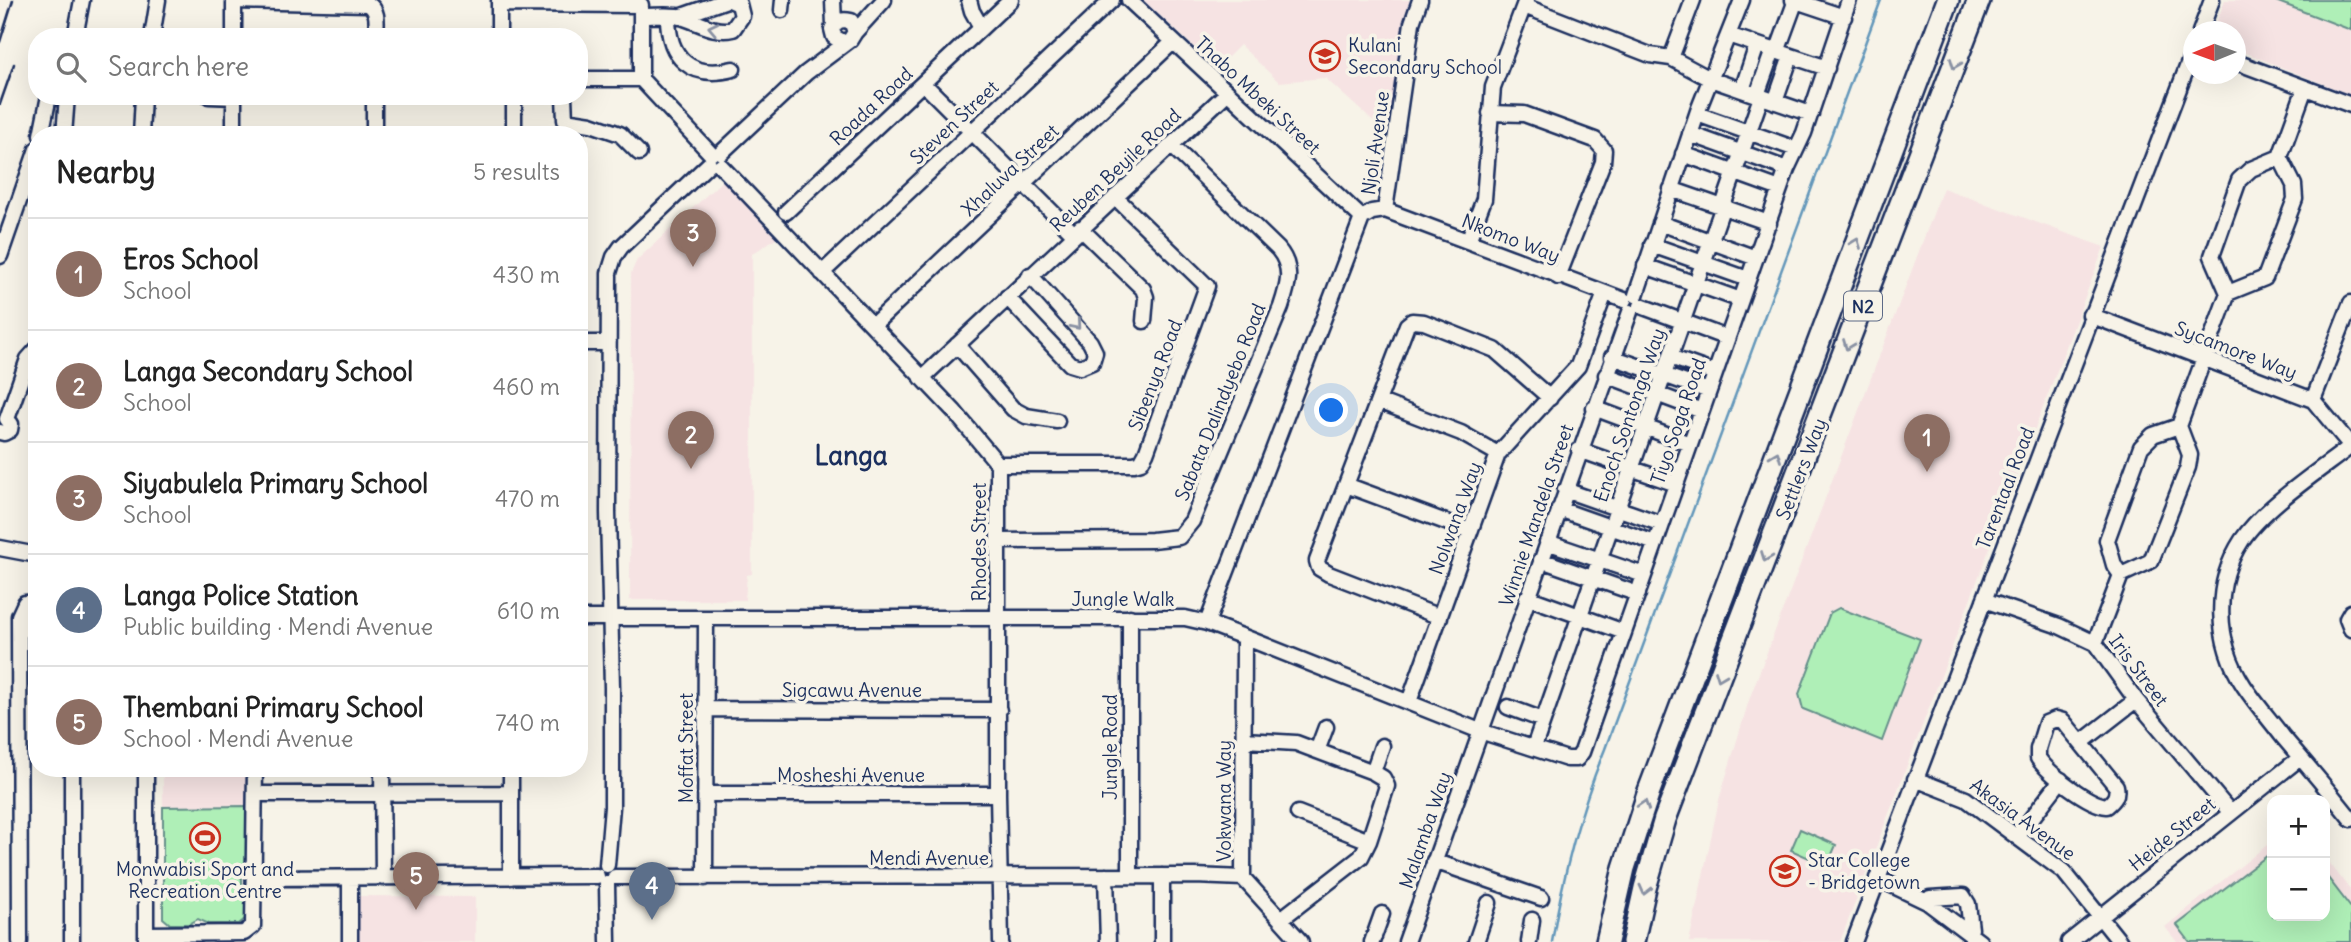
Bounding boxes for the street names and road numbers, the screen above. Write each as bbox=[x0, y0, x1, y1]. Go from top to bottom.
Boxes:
street label: Thabo Mbeki Street bbox=[1190, 31, 1326, 159]
street label: Roada Road bbox=[825, 62, 917, 150]
street label: Steven Street bbox=[905, 75, 1003, 169]
street label: Njoli Avenue bbox=[1356, 90, 1394, 196]
street label: Reuben Beyile Road bbox=[1044, 103, 1186, 237]
street label: Xhaluva Street bbox=[956, 119, 1064, 221]
street label: Nkomo Way bbox=[1458, 208, 1564, 268]
road number: N2 bbox=[1844, 292, 1882, 320]
street label: Sabata Dalindyebo Road bbox=[1169, 300, 1271, 504]
street label: Sibenya Road bbox=[1123, 316, 1187, 434]
street label: Sycamore Way bbox=[2171, 316, 2301, 384]
street label: Enoch Sontonga Way bbox=[1588, 325, 1670, 505]
street label: Tiyo Soga Road bbox=[1645, 355, 1711, 487]
street label: Settlers Way bbox=[1771, 415, 1831, 523]
street label: Winnie Mandela Street bbox=[1494, 421, 1578, 609]
street label: Tarentaal Road bbox=[1971, 423, 2039, 553]
street label: Nolwana Way bbox=[1424, 458, 1486, 578]
street label: Rhodes Street bbox=[967, 483, 991, 601]
street label: Jungle Walk bbox=[1072, 587, 1175, 611]
street label: Iris Street bbox=[2104, 629, 2174, 711]
street label: Sigcawu Avenue bbox=[782, 678, 922, 702]
street label: Moffat Street bbox=[674, 693, 698, 803]
street label: Jungle Road bbox=[1098, 694, 1122, 800]
street label: Vokwana Way bbox=[1212, 740, 1236, 862]
street label: Mosheshi Avenue bbox=[777, 763, 925, 787]
street label: Malamba Way bbox=[1394, 768, 1456, 892]
street label: Akasia Avenue bbox=[1966, 773, 2080, 865]
street label: Heide Street bbox=[2124, 792, 2220, 876]
street label: Mendi Avenue bbox=[869, 846, 989, 870]

